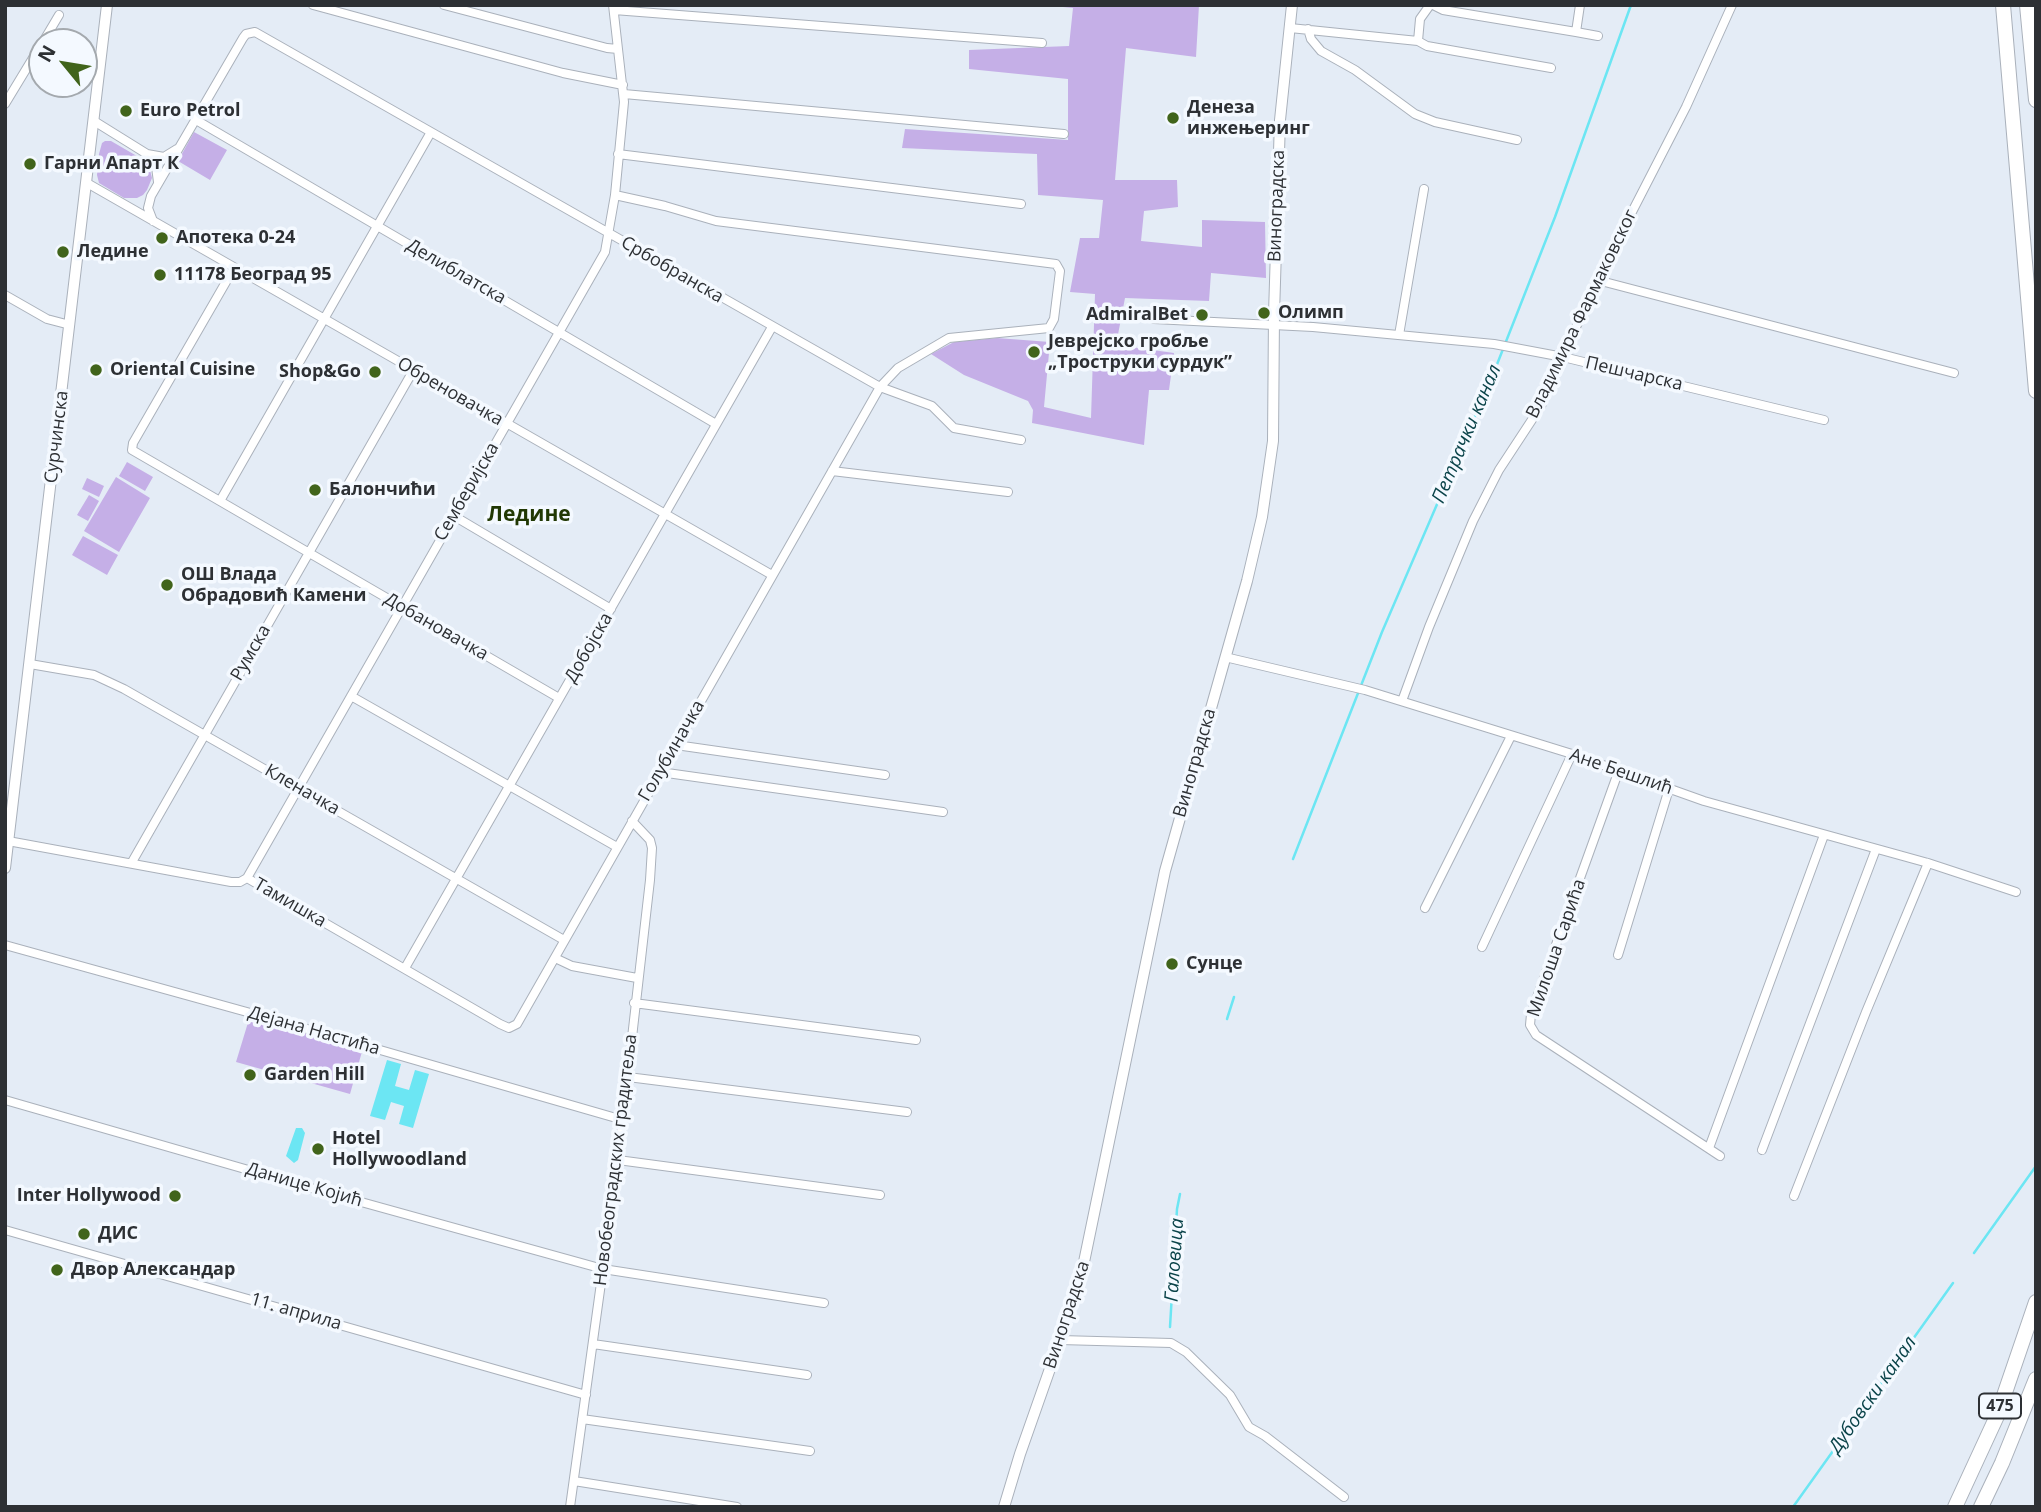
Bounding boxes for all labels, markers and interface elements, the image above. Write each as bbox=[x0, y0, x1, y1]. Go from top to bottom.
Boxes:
north arrow bbox=[28, 28, 98, 98]
text: N bbox=[31, 40, 62, 67]
place label: Денеза инжењеринг bbox=[1187, 97, 1310, 140]
place label: Euro Petrol bbox=[140, 100, 240, 122]
marker: Euro Petrol bbox=[118, 103, 134, 119]
marker: Денеза инжењеринг bbox=[1165, 110, 1181, 126]
street label: Виноградска bbox=[1264, 149, 1290, 263]
place label: Гарни Апарт К bbox=[44, 153, 179, 175]
marker: Гарни Апарт К bbox=[22, 156, 38, 172]
street label: Владимира Фармаковског bbox=[1522, 206, 1642, 422]
place label: Апотека 0-24 bbox=[176, 227, 295, 249]
marker: Апотека 0-24 bbox=[154, 230, 170, 246]
street label: Србобранска bbox=[617, 232, 727, 308]
street label: Делиблатска bbox=[402, 235, 510, 309]
place label: Ледине bbox=[77, 241, 149, 263]
marker: Ледине bbox=[55, 244, 71, 260]
place label: 11178 Београд 95 bbox=[174, 264, 331, 286]
marker: 11178 Београд 95 bbox=[152, 267, 168, 283]
place label: Олимп bbox=[1278, 302, 1344, 324]
place label: AdmiralBet bbox=[1086, 304, 1188, 326]
marker: Олимп bbox=[1256, 305, 1272, 321]
marker: AdmiralBet bbox=[1194, 307, 1210, 323]
place label: Јеврејско гробље „Троструки сурдук” bbox=[1048, 331, 1232, 374]
marker: Јеврејско гробље „Троструки сурдук” bbox=[1026, 344, 1042, 360]
street label: Пешчарска bbox=[1583, 352, 1685, 396]
street label: Обреновачка bbox=[393, 353, 507, 431]
place label: Oriental Cuisine bbox=[110, 359, 255, 381]
place label: Shop&Go bbox=[279, 361, 361, 383]
water label: Петрачки канал bbox=[1428, 361, 1506, 507]
marker: Oriental Cuisine bbox=[88, 362, 104, 378]
marker: Shop&Go bbox=[367, 364, 383, 380]
street label: Сурчинска bbox=[41, 390, 73, 484]
street label: Семберијска bbox=[430, 439, 504, 545]
place label: Балончићи bbox=[329, 479, 436, 501]
marker: Балончићи bbox=[307, 482, 323, 498]
district label: Ледине bbox=[487, 502, 571, 528]
place label: ОШ Влада Обрадовић Камени bbox=[181, 564, 366, 606]
marker: ОШ Влада Обрадовић Камени bbox=[159, 577, 175, 593]
street label: Добановачка bbox=[380, 588, 492, 666]
street label: Добојска bbox=[560, 609, 618, 687]
street label: Румска bbox=[226, 621, 276, 685]
street label: Голубиначка bbox=[634, 697, 710, 805]
street label: Виноградска bbox=[1169, 706, 1221, 820]
street label: Ане Бешлић bbox=[1567, 744, 1675, 800]
street label: Кленачка bbox=[261, 760, 343, 820]
street label: Тамишка bbox=[250, 874, 330, 932]
street label: Милоша Сарића bbox=[1523, 876, 1591, 1020]
place label: Сунце bbox=[1186, 953, 1243, 975]
marker: Сунце bbox=[1164, 956, 1180, 972]
street label: Дејана Настића bbox=[246, 1002, 382, 1060]
street label: Новобеоградских градитеља bbox=[590, 1033, 642, 1287]
place label: Garden Hill bbox=[264, 1064, 365, 1086]
marker: Garden Hill bbox=[242, 1067, 258, 1083]
place label: Hotel Hollywoodland bbox=[332, 1128, 467, 1170]
marker: Hotel Hollywoodland bbox=[310, 1141, 326, 1157]
street label: Данице Којић bbox=[243, 1158, 365, 1212]
place label: Inter Hollywood bbox=[17, 1185, 161, 1207]
marker: Inter Hollywood bbox=[167, 1188, 183, 1204]
water label: Галовица bbox=[1161, 1217, 1189, 1303]
place label: ДИС bbox=[98, 1223, 138, 1245]
marker: ДИС bbox=[76, 1226, 92, 1242]
street label: Виноградска bbox=[1039, 1258, 1095, 1372]
place label: Двор Александар bbox=[71, 1259, 235, 1281]
marker: Двор Александар bbox=[49, 1262, 65, 1278]
street label: 11. априла bbox=[248, 1289, 344, 1335]
water label: Дубовски канал bbox=[1824, 1332, 1922, 1458]
road number: 475 bbox=[1979, 1394, 2021, 1418]

